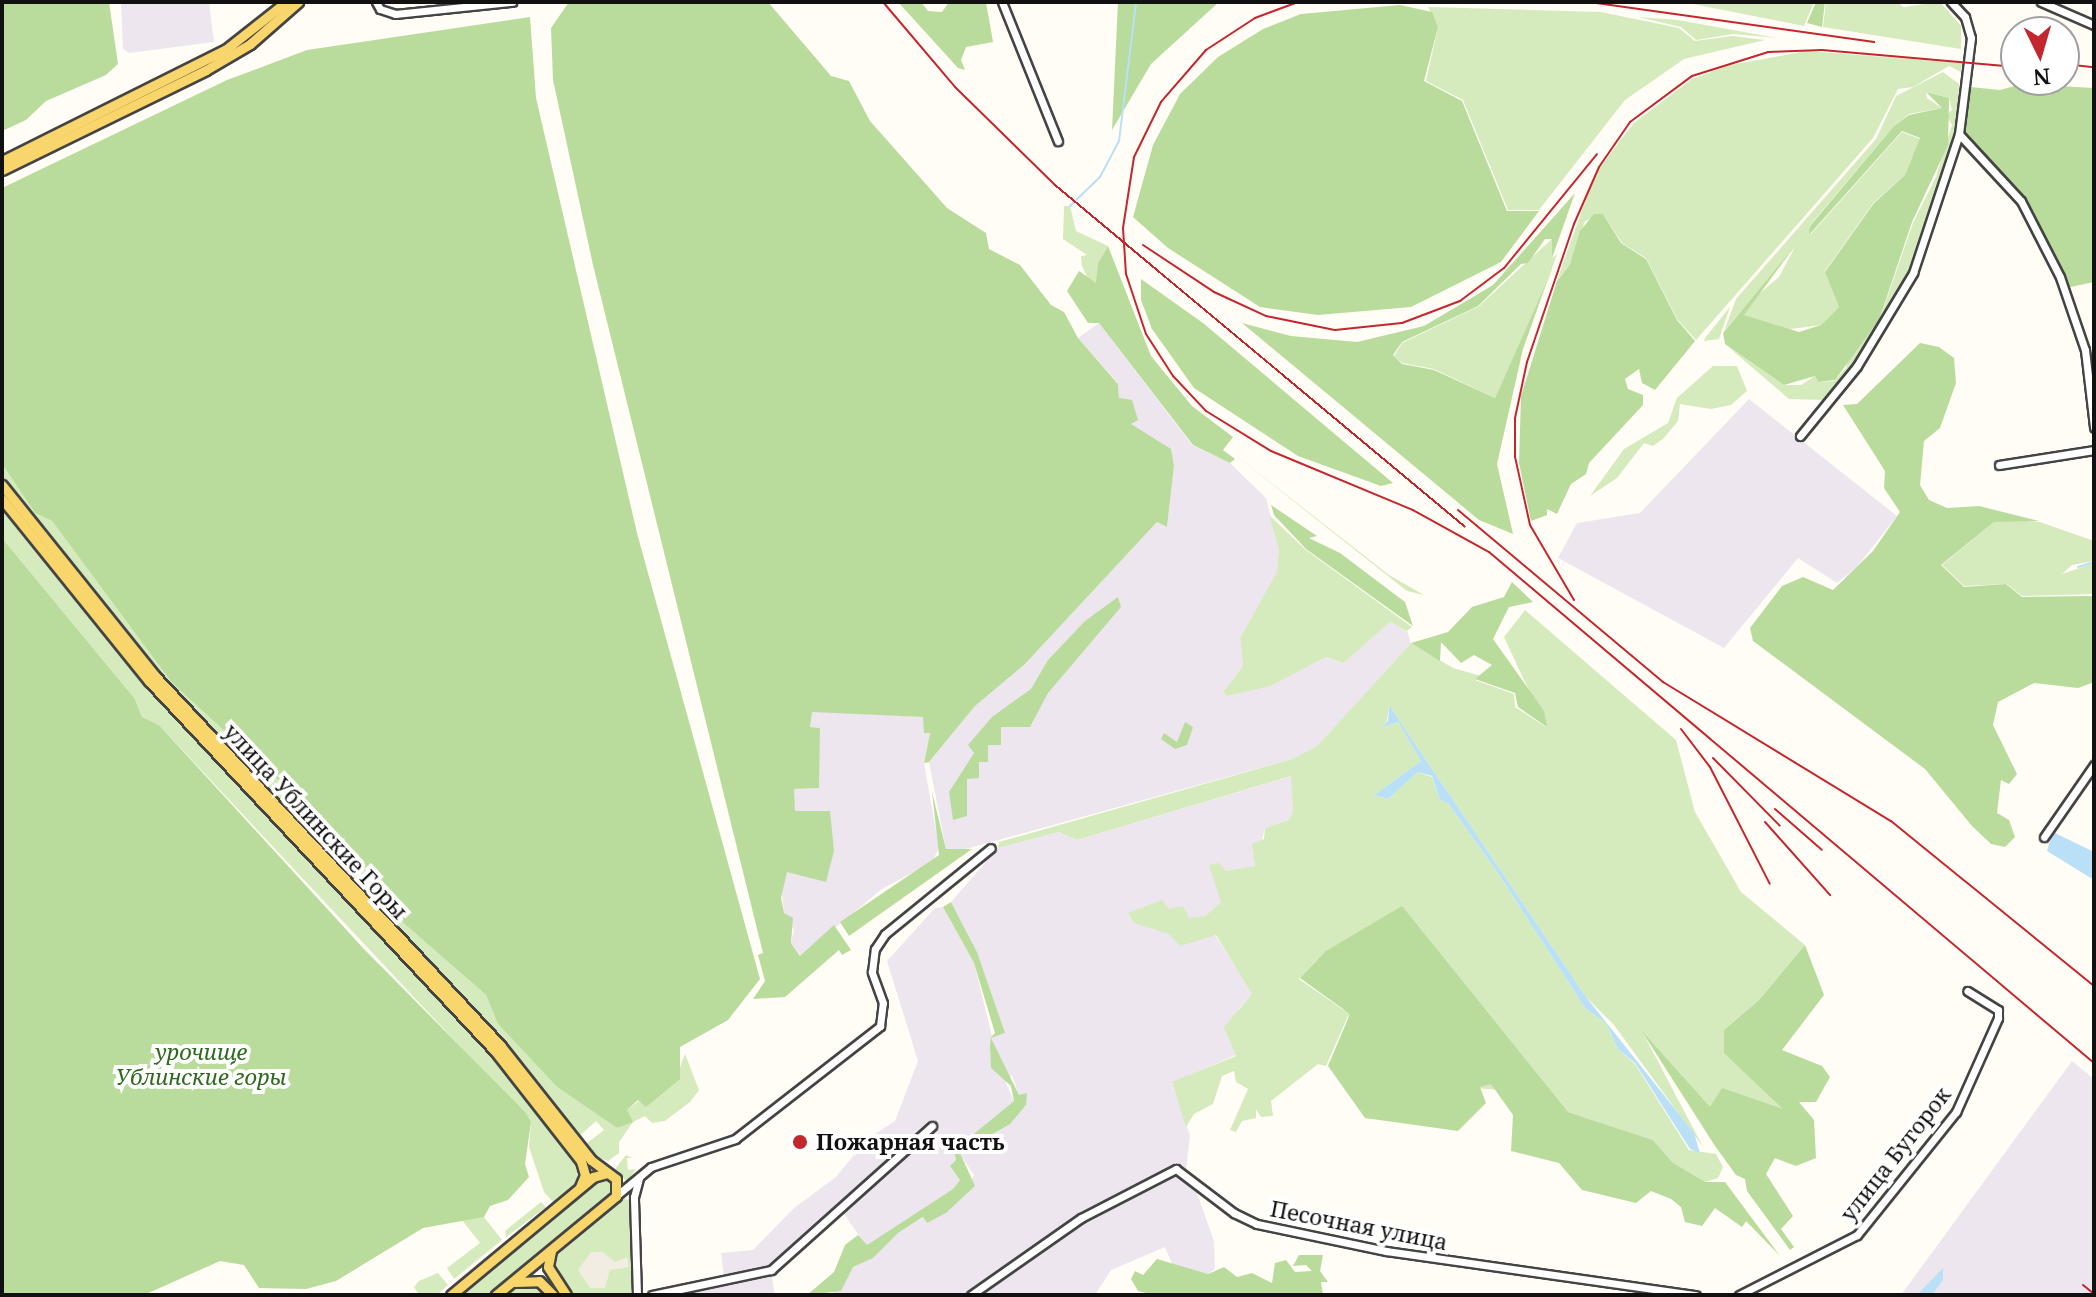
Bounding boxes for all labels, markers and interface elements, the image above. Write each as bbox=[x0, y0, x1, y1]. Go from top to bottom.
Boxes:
north arrow bbox=[2000, 16, 2080, 96]
text: N bbox=[2032, 62, 2052, 94]
street label: улица Ублинские Горы bbox=[219, 718, 413, 924]
park label: урочище Ублинские горы bbox=[116, 1038, 286, 1090]
street label: улица Бугорок bbox=[1834, 1082, 1956, 1226]
place label: Пожарная часть bbox=[816, 1129, 1005, 1155]
marker: Пожарная часть bbox=[791, 1133, 809, 1151]
street label: Песочная улица bbox=[1268, 1195, 1450, 1255]

